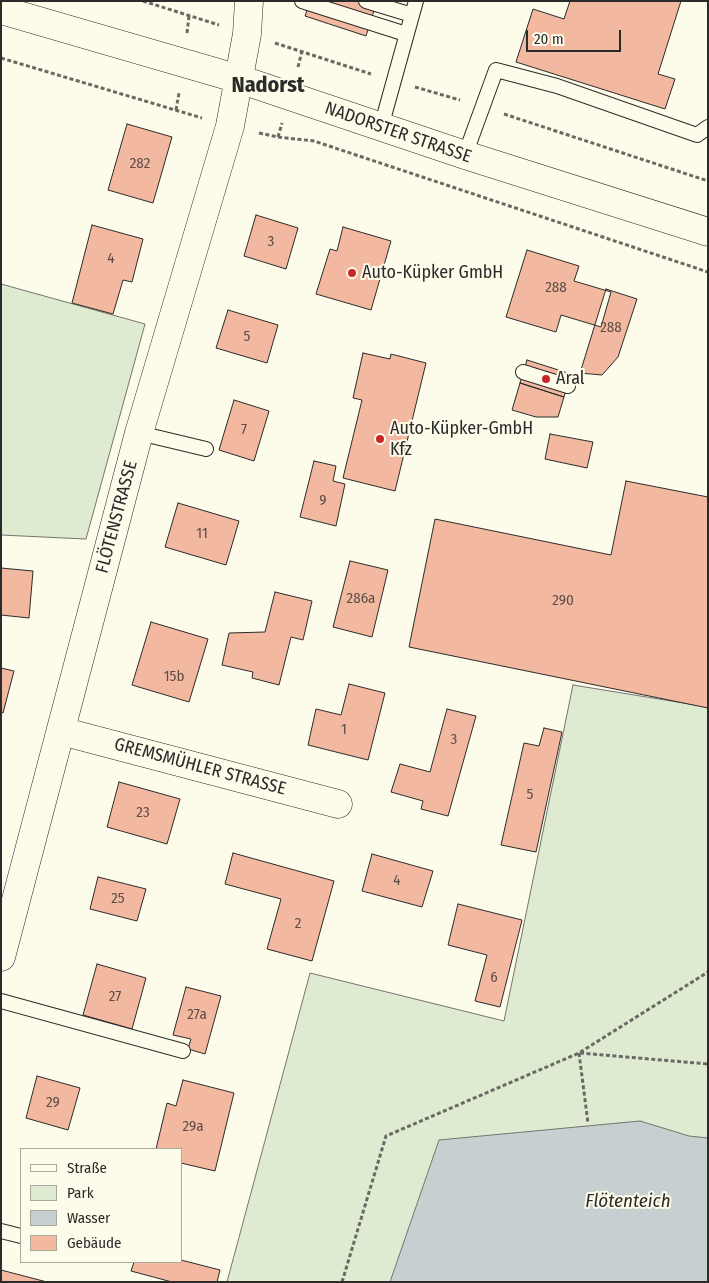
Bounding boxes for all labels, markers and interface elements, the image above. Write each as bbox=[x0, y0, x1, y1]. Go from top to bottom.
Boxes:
scale bar bbox=[529, 20, 624, 52]
text: 20 m bbox=[534, 30, 564, 48]
district label: Nadorst bbox=[231, 73, 305, 99]
street label: NADORSTER STRASSE bbox=[322, 98, 474, 168]
house number: 282 bbox=[130, 155, 150, 173]
house number: 3 bbox=[268, 233, 274, 251]
house number: 4 bbox=[107, 250, 115, 268]
place label: Auto-Küpker GmbH bbox=[362, 262, 503, 284]
marker: Auto-Küpker GmbH bbox=[346, 267, 358, 279]
house number: 288 bbox=[545, 279, 567, 297]
house number: 288 bbox=[600, 319, 622, 337]
house number: 5 bbox=[244, 328, 250, 346]
place label: Aral bbox=[556, 368, 585, 390]
marker: Aral bbox=[540, 373, 552, 385]
place label: Auto-Küpker-GmbH Kfz bbox=[390, 418, 533, 460]
house number: 7 bbox=[241, 421, 247, 439]
marker: Auto-Küpker-GmbH Kfz bbox=[374, 433, 386, 445]
street label: FLÖTENSTRASSE bbox=[92, 458, 142, 576]
house number: 9 bbox=[319, 492, 327, 510]
house number: 11 bbox=[196, 525, 208, 543]
house number: 286a bbox=[347, 590, 375, 608]
house number: 290 bbox=[552, 592, 574, 610]
house number: 15b bbox=[164, 668, 184, 686]
house number: 1 bbox=[341, 721, 347, 739]
house number: 3 bbox=[451, 731, 457, 749]
street label: GREMSMÜHLER STRASSE bbox=[112, 734, 288, 800]
house number: 5 bbox=[527, 786, 533, 804]
house number: 23 bbox=[136, 804, 150, 822]
house number: 4 bbox=[393, 872, 401, 890]
house number: 25 bbox=[111, 890, 125, 908]
house number: 2 bbox=[295, 915, 301, 933]
house number: 6 bbox=[490, 969, 498, 987]
house number: 27 bbox=[109, 988, 121, 1006]
house number: 27a bbox=[187, 1006, 207, 1024]
house number: 29 bbox=[46, 1094, 60, 1112]
house number: 29a bbox=[183, 1118, 203, 1136]
legend bbox=[20, 1148, 182, 1263]
text: Straße bbox=[67, 1159, 107, 1177]
text: Park bbox=[67, 1184, 94, 1202]
water label: Flötenteich bbox=[585, 1191, 671, 1213]
text: Wasser bbox=[67, 1209, 110, 1227]
text: Gebäude bbox=[67, 1234, 122, 1252]

